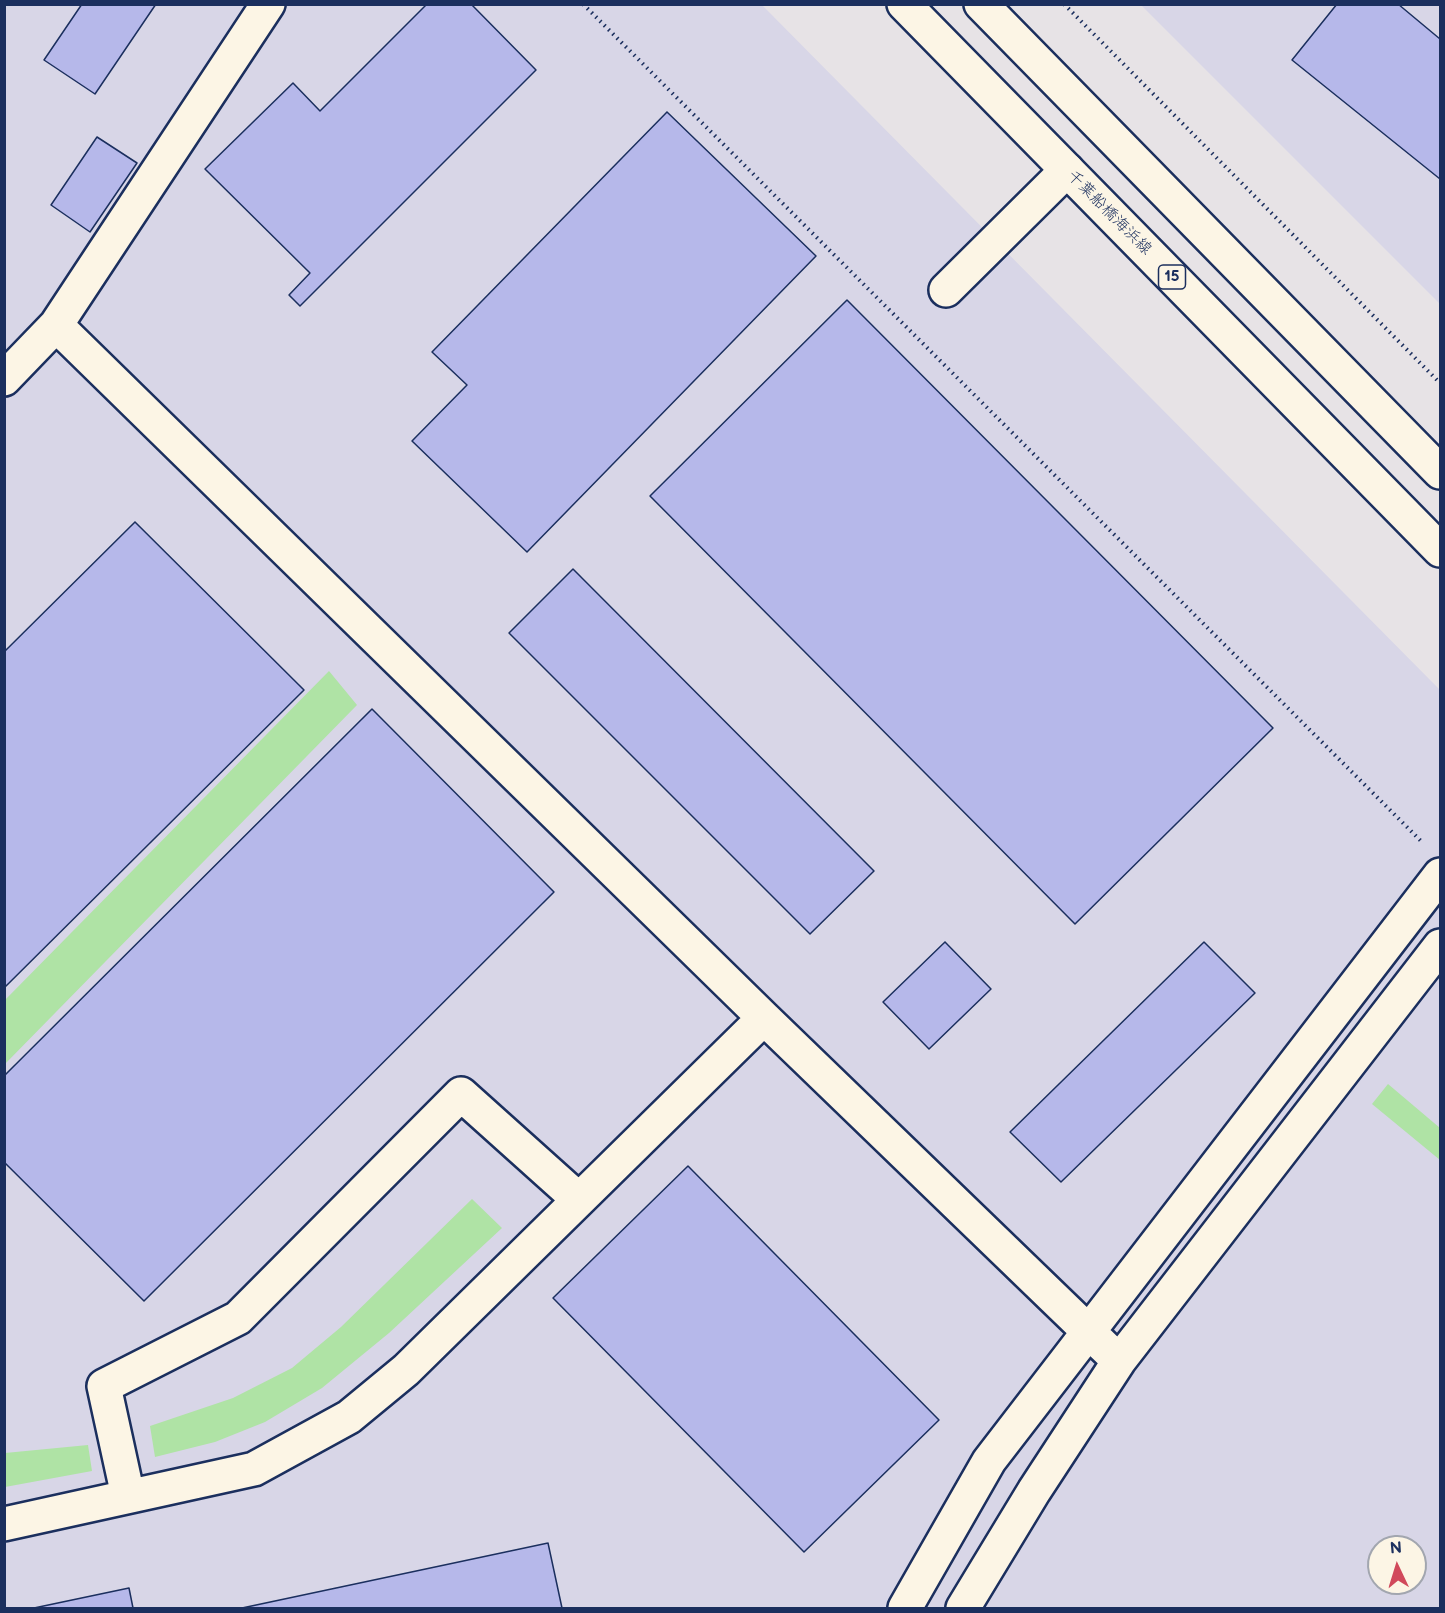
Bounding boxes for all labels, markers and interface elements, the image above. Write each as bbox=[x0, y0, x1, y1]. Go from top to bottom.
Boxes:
street label: 千葉船橋海浜線 bbox=[1063, 167, 1155, 259]
road number: 15 bbox=[1158, 265, 1186, 289]
north arrow bbox=[1367, 1535, 1427, 1595]
text: N bbox=[1389, 1539, 1403, 1558]

